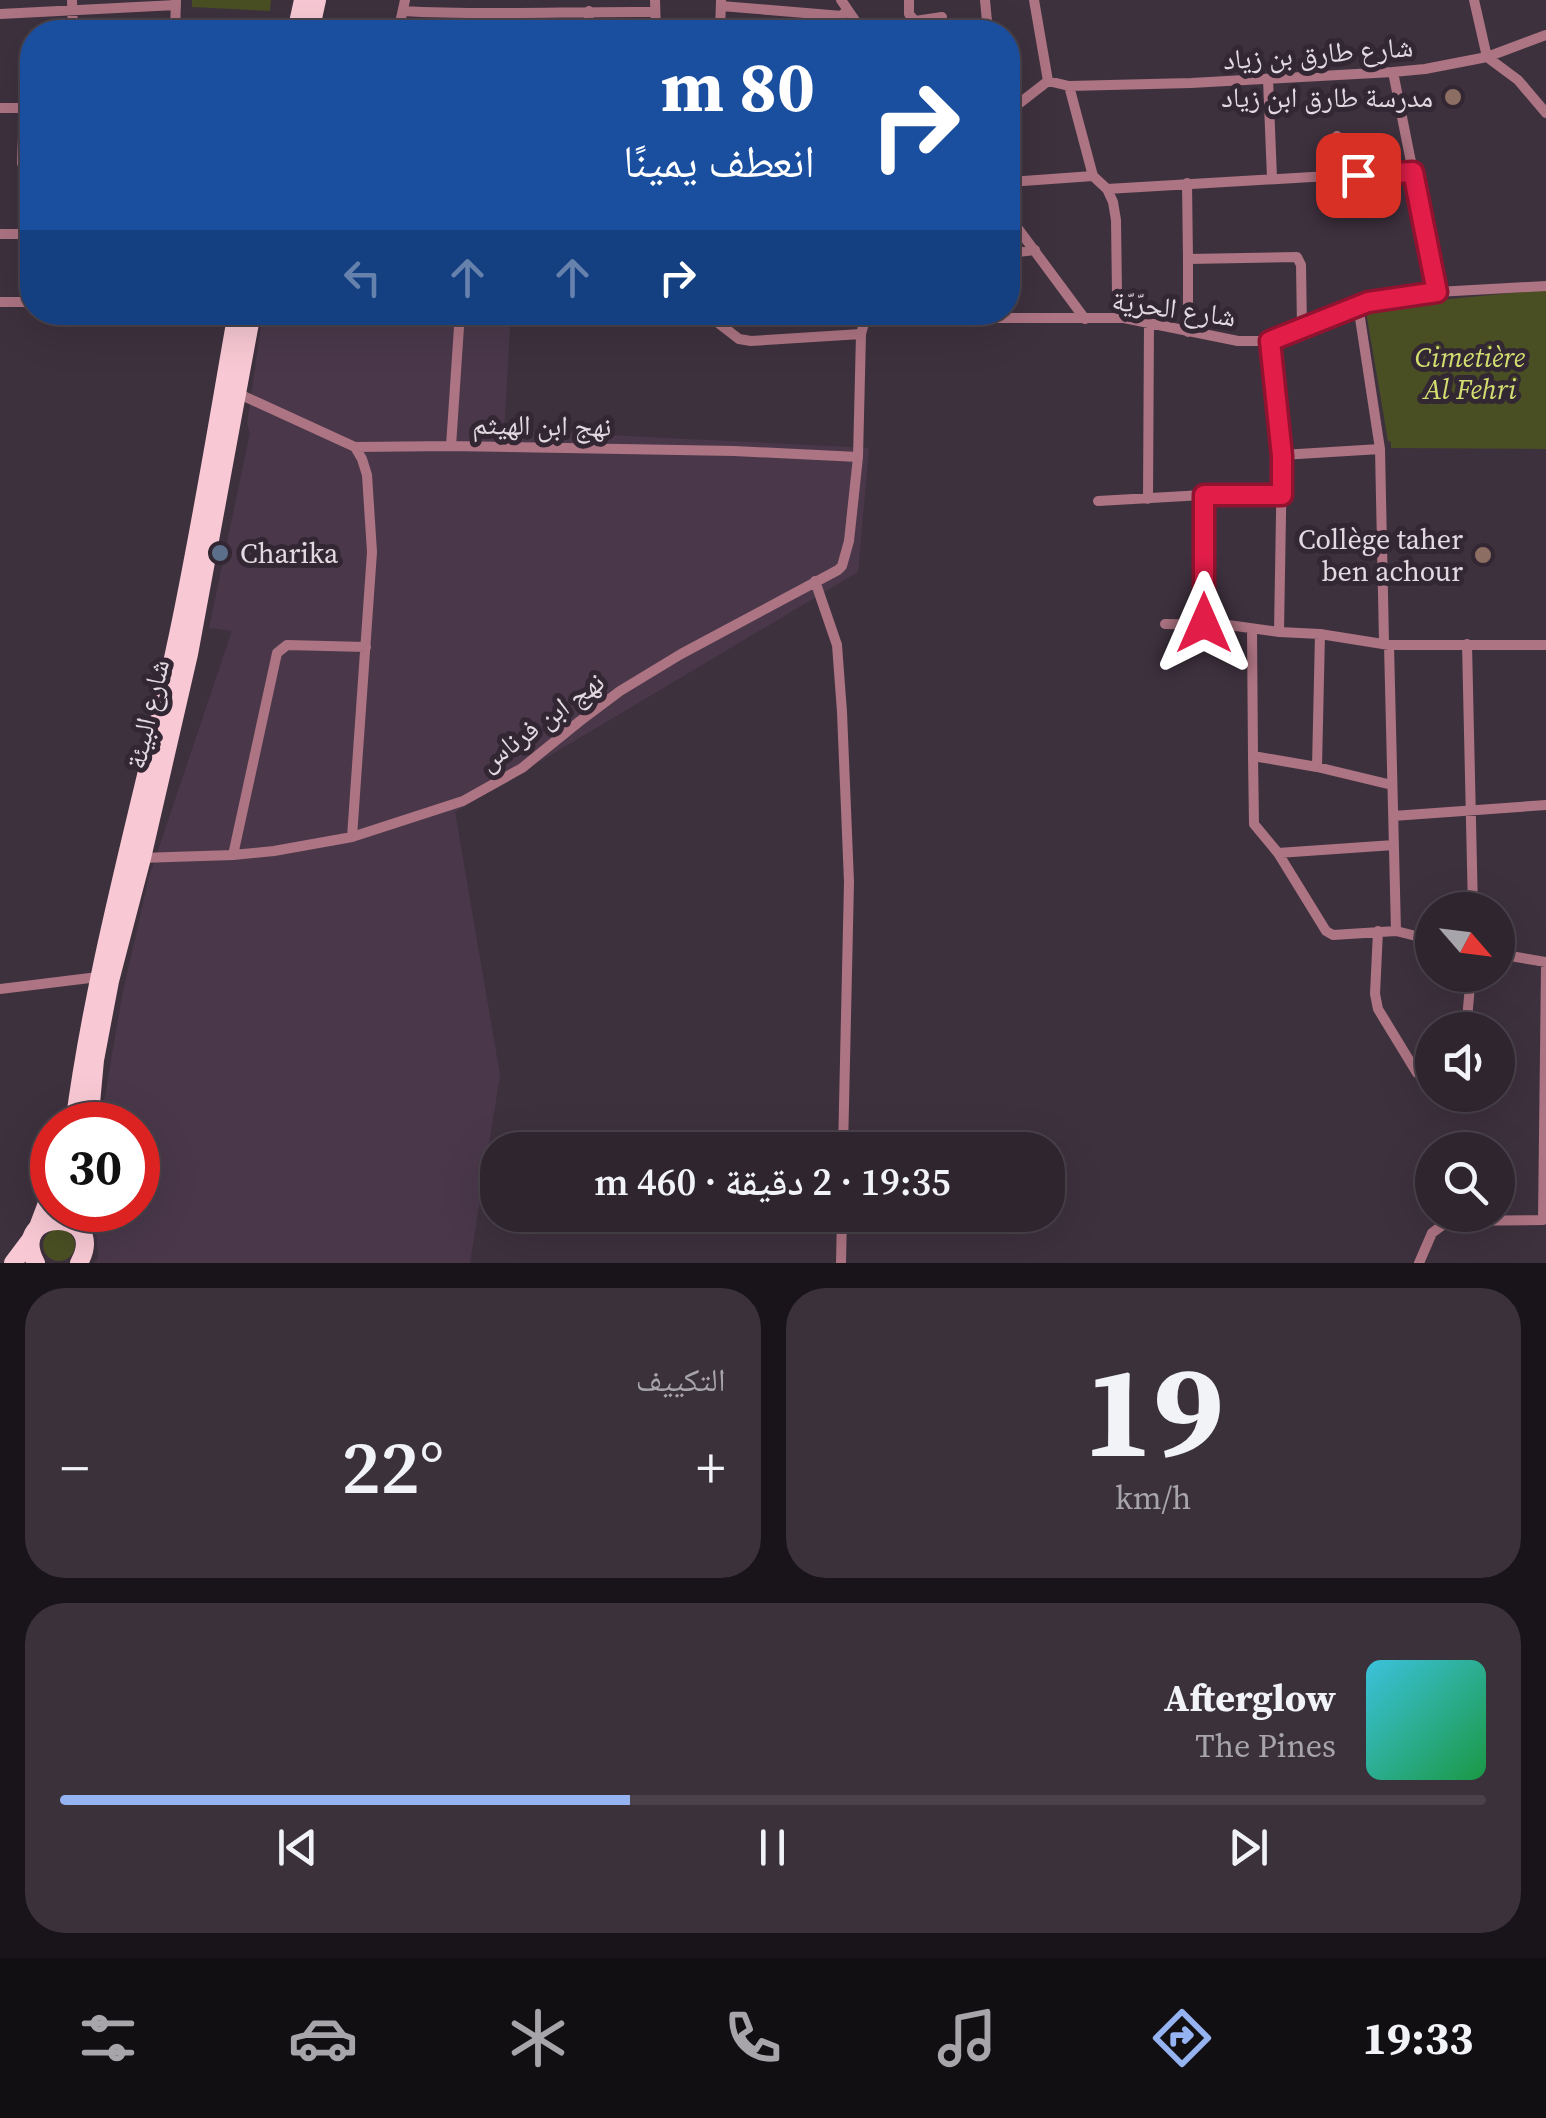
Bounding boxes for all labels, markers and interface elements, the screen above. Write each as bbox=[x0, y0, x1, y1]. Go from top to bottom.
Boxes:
street label: شارع طارق بن زياد bbox=[1222, 27, 1414, 79]
text: 80 m bbox=[661, 38, 815, 134]
icon: right bbox=[850, 60, 980, 190]
place label: مدرسة طارق ابن زياد bbox=[1221, 78, 1433, 116]
marker: مدرسة طارق ابن زياد bbox=[1442, 86, 1464, 108]
text: انعطف يمينًا bbox=[623, 130, 815, 192]
pin bbox=[1316, 133, 1401, 218]
icon: arrive bbox=[1331, 148, 1386, 203]
icon: left bbox=[335, 250, 390, 305]
icon: ahead bbox=[440, 250, 495, 305]
icon: ahead bbox=[545, 250, 600, 305]
icon: right bbox=[650, 250, 705, 305]
street label: شارع الحرّيّة bbox=[1110, 281, 1238, 335]
park label: Cimetière Al Fehri bbox=[1415, 338, 1526, 408]
street label: نهج ابن الهيثم bbox=[472, 405, 612, 445]
place label: Collège taher ben achour bbox=[1298, 520, 1463, 590]
place label: Charika bbox=[240, 534, 339, 572]
marker: Charika bbox=[209, 542, 231, 564]
marker: Collège taher ben achour bbox=[1472, 544, 1494, 566]
position arrow bbox=[1152, 571, 1256, 675]
street label: شارع البيئة bbox=[116, 655, 178, 773]
street label: نهج ابن فرناس bbox=[470, 662, 612, 780]
north arrow bbox=[1415, 892, 1515, 992]
map controls bbox=[1415, 892, 1515, 1232]
button: sound bbox=[1415, 1012, 1515, 1112]
speed limit sign: 30 bbox=[30, 1102, 160, 1232]
button: search bbox=[1415, 1132, 1515, 1232]
text: 19:35 · 2 دقيقة · 460 m bbox=[594, 1156, 951, 1208]
text: 19 bbox=[1083, 1321, 1224, 1500]
text: التكييف bbox=[636, 1358, 726, 1402]
text: 22° bbox=[341, 1415, 444, 1518]
text: − bbox=[60, 1430, 89, 1505]
text: + bbox=[696, 1430, 725, 1505]
text: km/h bbox=[1115, 1476, 1191, 1520]
text: Afterglow bbox=[1164, 1672, 1336, 1724]
text: The Pines bbox=[1195, 1724, 1336, 1768]
icon: previous bbox=[270, 1820, 325, 1875]
icon: pause bbox=[745, 1820, 800, 1875]
icon: next bbox=[1221, 1820, 1276, 1875]
icon: filters bbox=[73, 2003, 143, 2073]
icon: car bbox=[288, 2003, 358, 2073]
icon: climate bbox=[503, 2003, 573, 2073]
icon: phone bbox=[718, 2003, 788, 2073]
icon: music bbox=[932, 2003, 1002, 2073]
icon: directions bbox=[1147, 2003, 1217, 2073]
text: 19:33 bbox=[1362, 2007, 1474, 2069]

